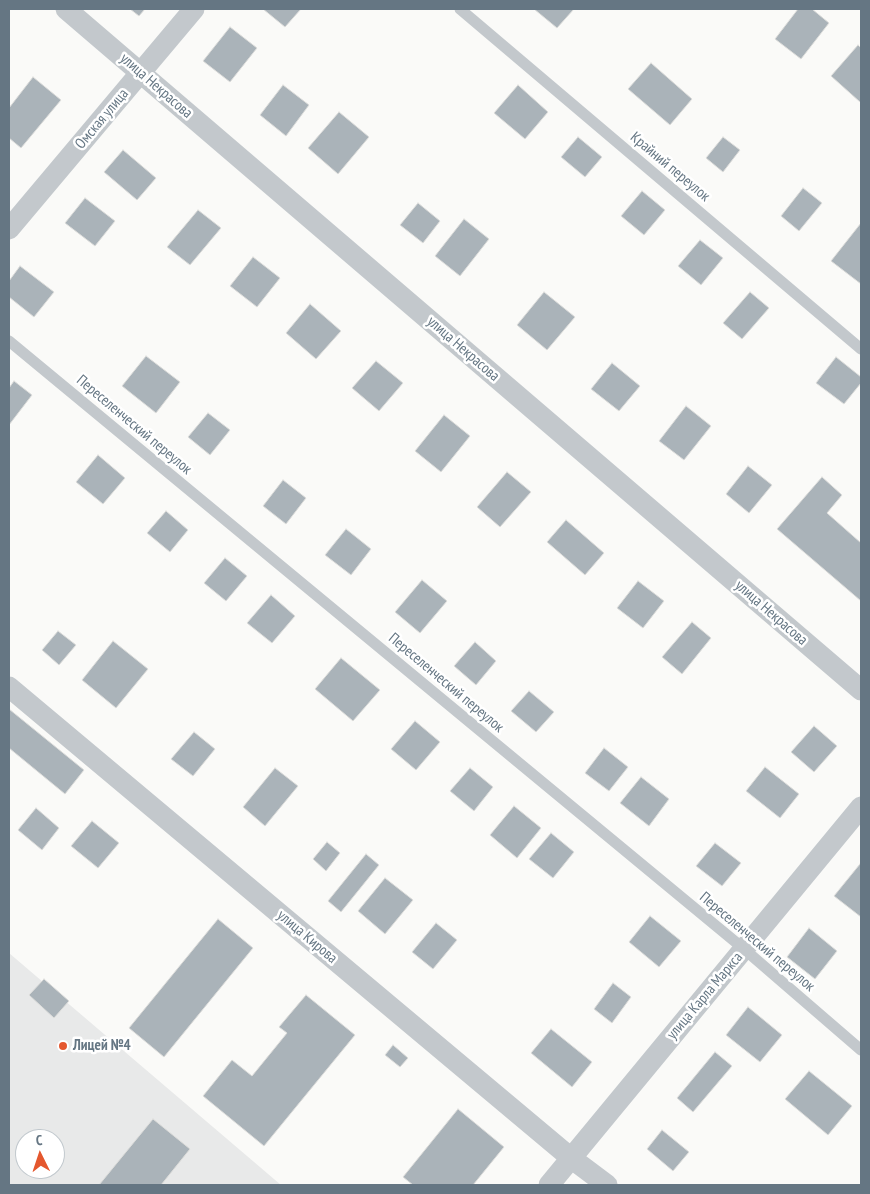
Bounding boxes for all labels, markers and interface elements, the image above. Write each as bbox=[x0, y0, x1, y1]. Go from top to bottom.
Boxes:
street label: улица Некрасова bbox=[116, 50, 196, 122]
street label: Омская улица bbox=[72, 85, 132, 153]
street label: Крайний переулок bbox=[627, 128, 713, 206]
street label: улица Некрасова bbox=[423, 313, 503, 385]
street label: Переселенческий переулок bbox=[73, 371, 195, 479]
street label: улица Некрасова bbox=[731, 577, 811, 649]
street label: Переселенческий переулок bbox=[385, 629, 507, 737]
street label: Переселенческий переулок bbox=[696, 888, 818, 996]
street label: улица Кирова bbox=[273, 907, 341, 967]
street label: улица Карла Маркса bbox=[663, 949, 747, 1043]
place label: Лицей №4 bbox=[73, 1037, 131, 1055]
marker: Лицей №4 bbox=[57, 1040, 69, 1052]
north arrow bbox=[15, 1129, 65, 1179]
text: С bbox=[35, 1131, 43, 1149]

